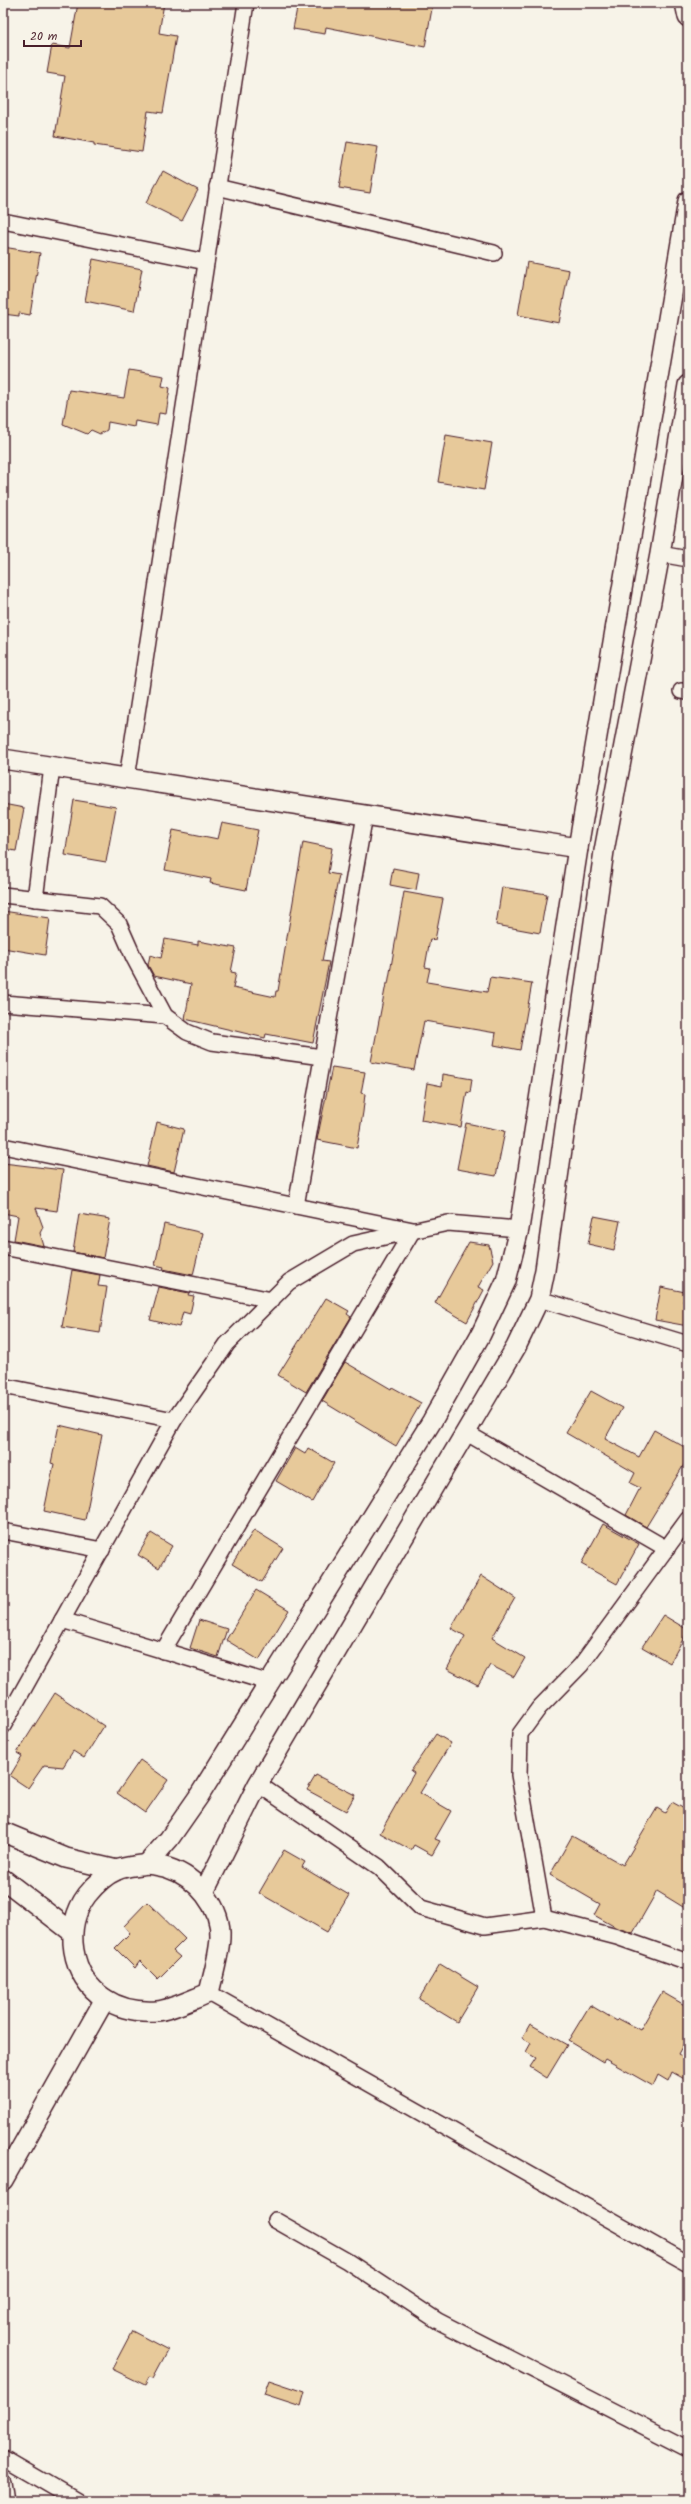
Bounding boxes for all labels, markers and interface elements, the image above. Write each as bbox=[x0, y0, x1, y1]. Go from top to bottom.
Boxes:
scale bar bbox=[24, 22, 81, 48]
text: 20 m bbox=[30, 27, 58, 46]

